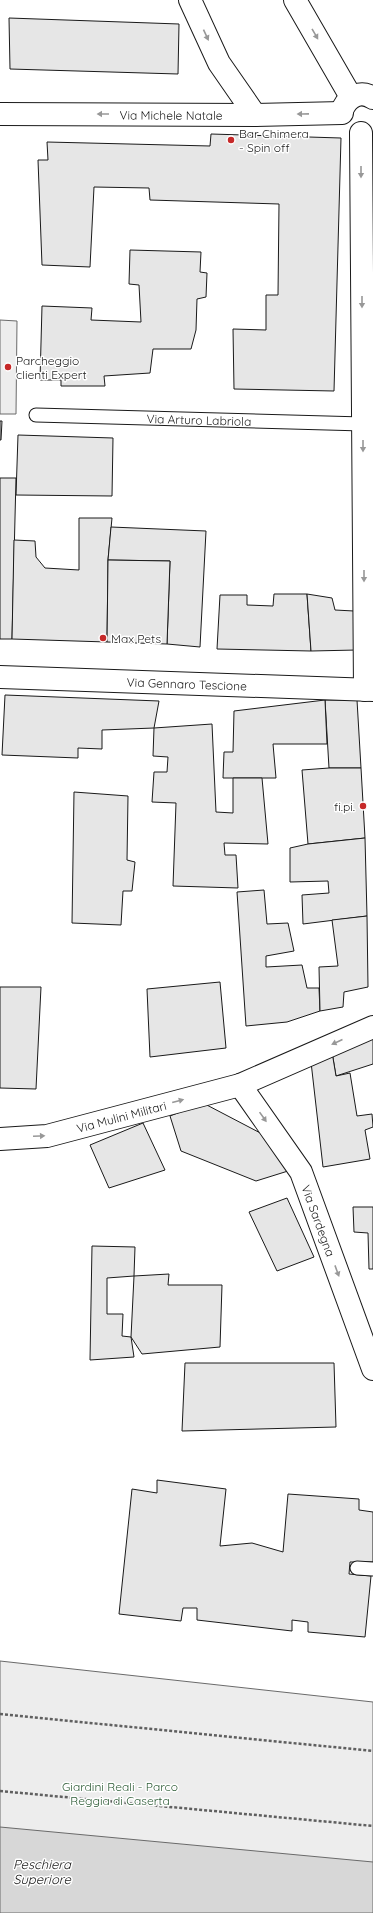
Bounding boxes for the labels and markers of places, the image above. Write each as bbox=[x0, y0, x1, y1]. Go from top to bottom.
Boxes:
place label: Bar Chimera - Spin off bbox=[239, 126, 309, 155]
marker: Bar Chimera - Spin off bbox=[226, 135, 236, 145]
place label: Parcheggio clienti Expert bbox=[16, 353, 87, 382]
marker: Parcheggio clienti Expert bbox=[3, 362, 13, 372]
place label: Max Pets bbox=[111, 631, 161, 646]
marker: Max Pets bbox=[98, 633, 108, 643]
place label: fi.pi. bbox=[334, 799, 355, 814]
marker: fi.pi. bbox=[358, 801, 368, 811]

